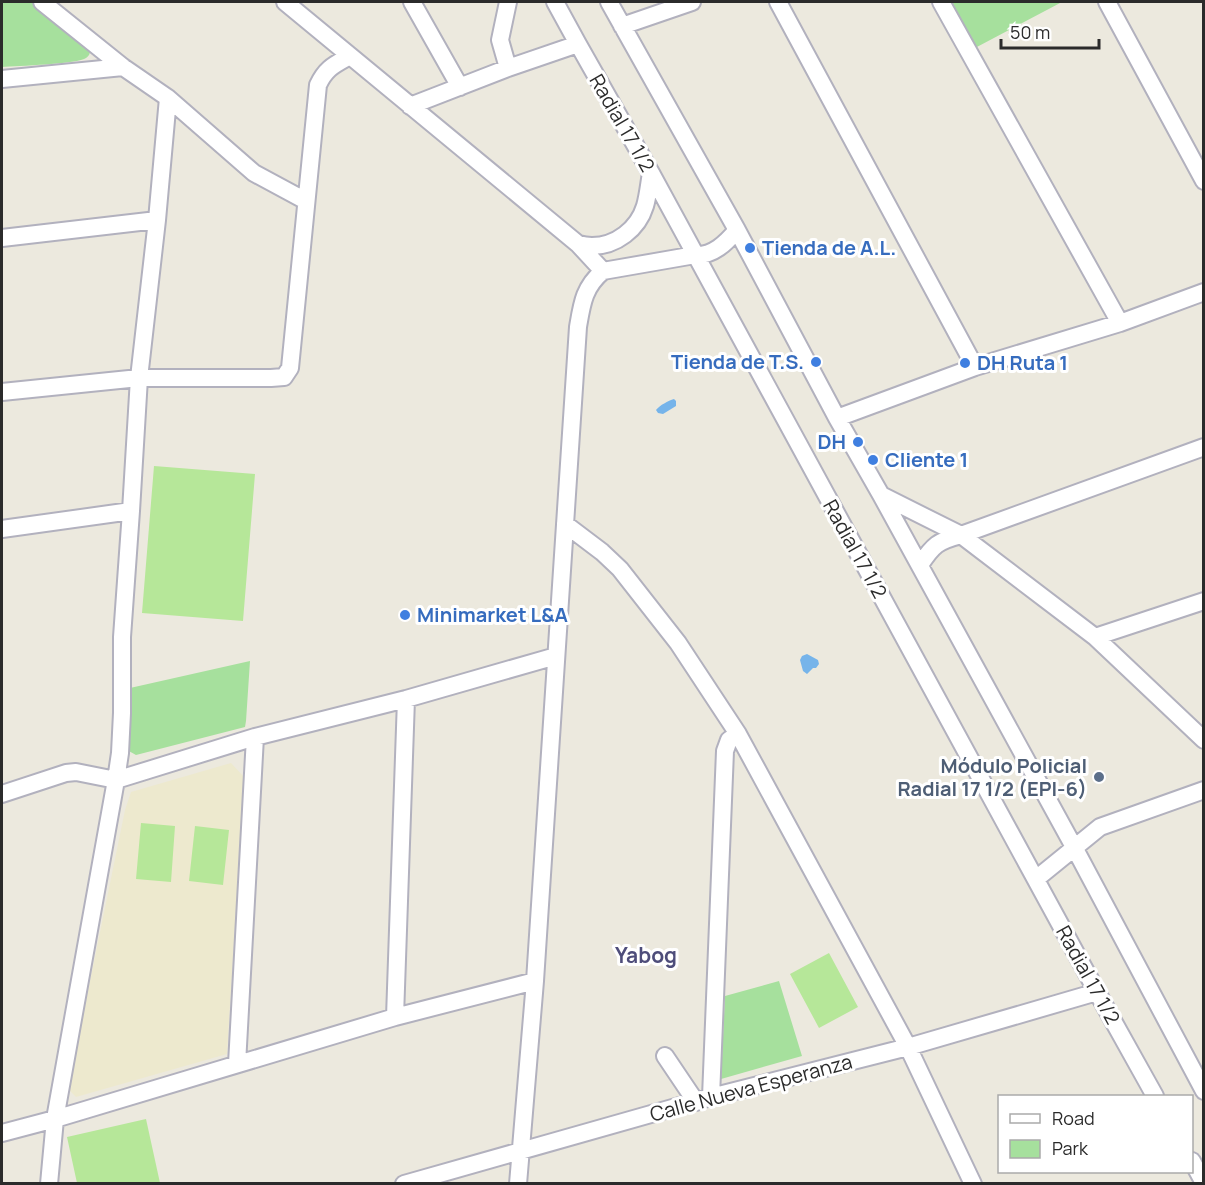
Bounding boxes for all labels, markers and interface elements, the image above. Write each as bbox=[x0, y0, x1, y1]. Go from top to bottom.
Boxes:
scale bar bbox=[1001, 12, 1098, 50]
text: 50 m bbox=[1010, 20, 1050, 44]
street label: Radial 17 1/2 bbox=[584, 69, 661, 177]
place label: Tienda de A.L. bbox=[762, 234, 896, 261]
marker: Tienda de A.L. bbox=[743, 241, 757, 255]
place label: Tienda de T.S. bbox=[671, 348, 804, 375]
place label: DH Ruta 1 bbox=[977, 349, 1068, 376]
marker: Tienda de T.S. bbox=[809, 355, 823, 369]
marker: DH Ruta 1 bbox=[958, 356, 972, 370]
place label: DH bbox=[818, 428, 846, 455]
marker: DH bbox=[851, 435, 865, 449]
place label: Cliente 1 bbox=[885, 446, 968, 473]
marker: Cliente 1 bbox=[866, 453, 880, 467]
street label: Radial 17 1/2 bbox=[817, 495, 894, 603]
place label: Minimarket L&A bbox=[417, 601, 569, 628]
marker: Minimarket L&A bbox=[398, 608, 412, 622]
place label: Módulo Policial Radial 17 1/2 (EPI-6) bbox=[897, 752, 1087, 802]
marker: Módulo Policial Radial 17 1/2 (EPI-6) bbox=[1092, 770, 1106, 784]
street label: Radial 17 1/2 bbox=[1050, 921, 1127, 1029]
district label: Yabog bbox=[615, 941, 677, 969]
street label: Calle Nueva Esperanza bbox=[647, 1048, 855, 1128]
legend bbox=[998, 1095, 1193, 1173]
text: Road bbox=[1052, 1106, 1095, 1130]
text: Park bbox=[1052, 1136, 1089, 1160]

